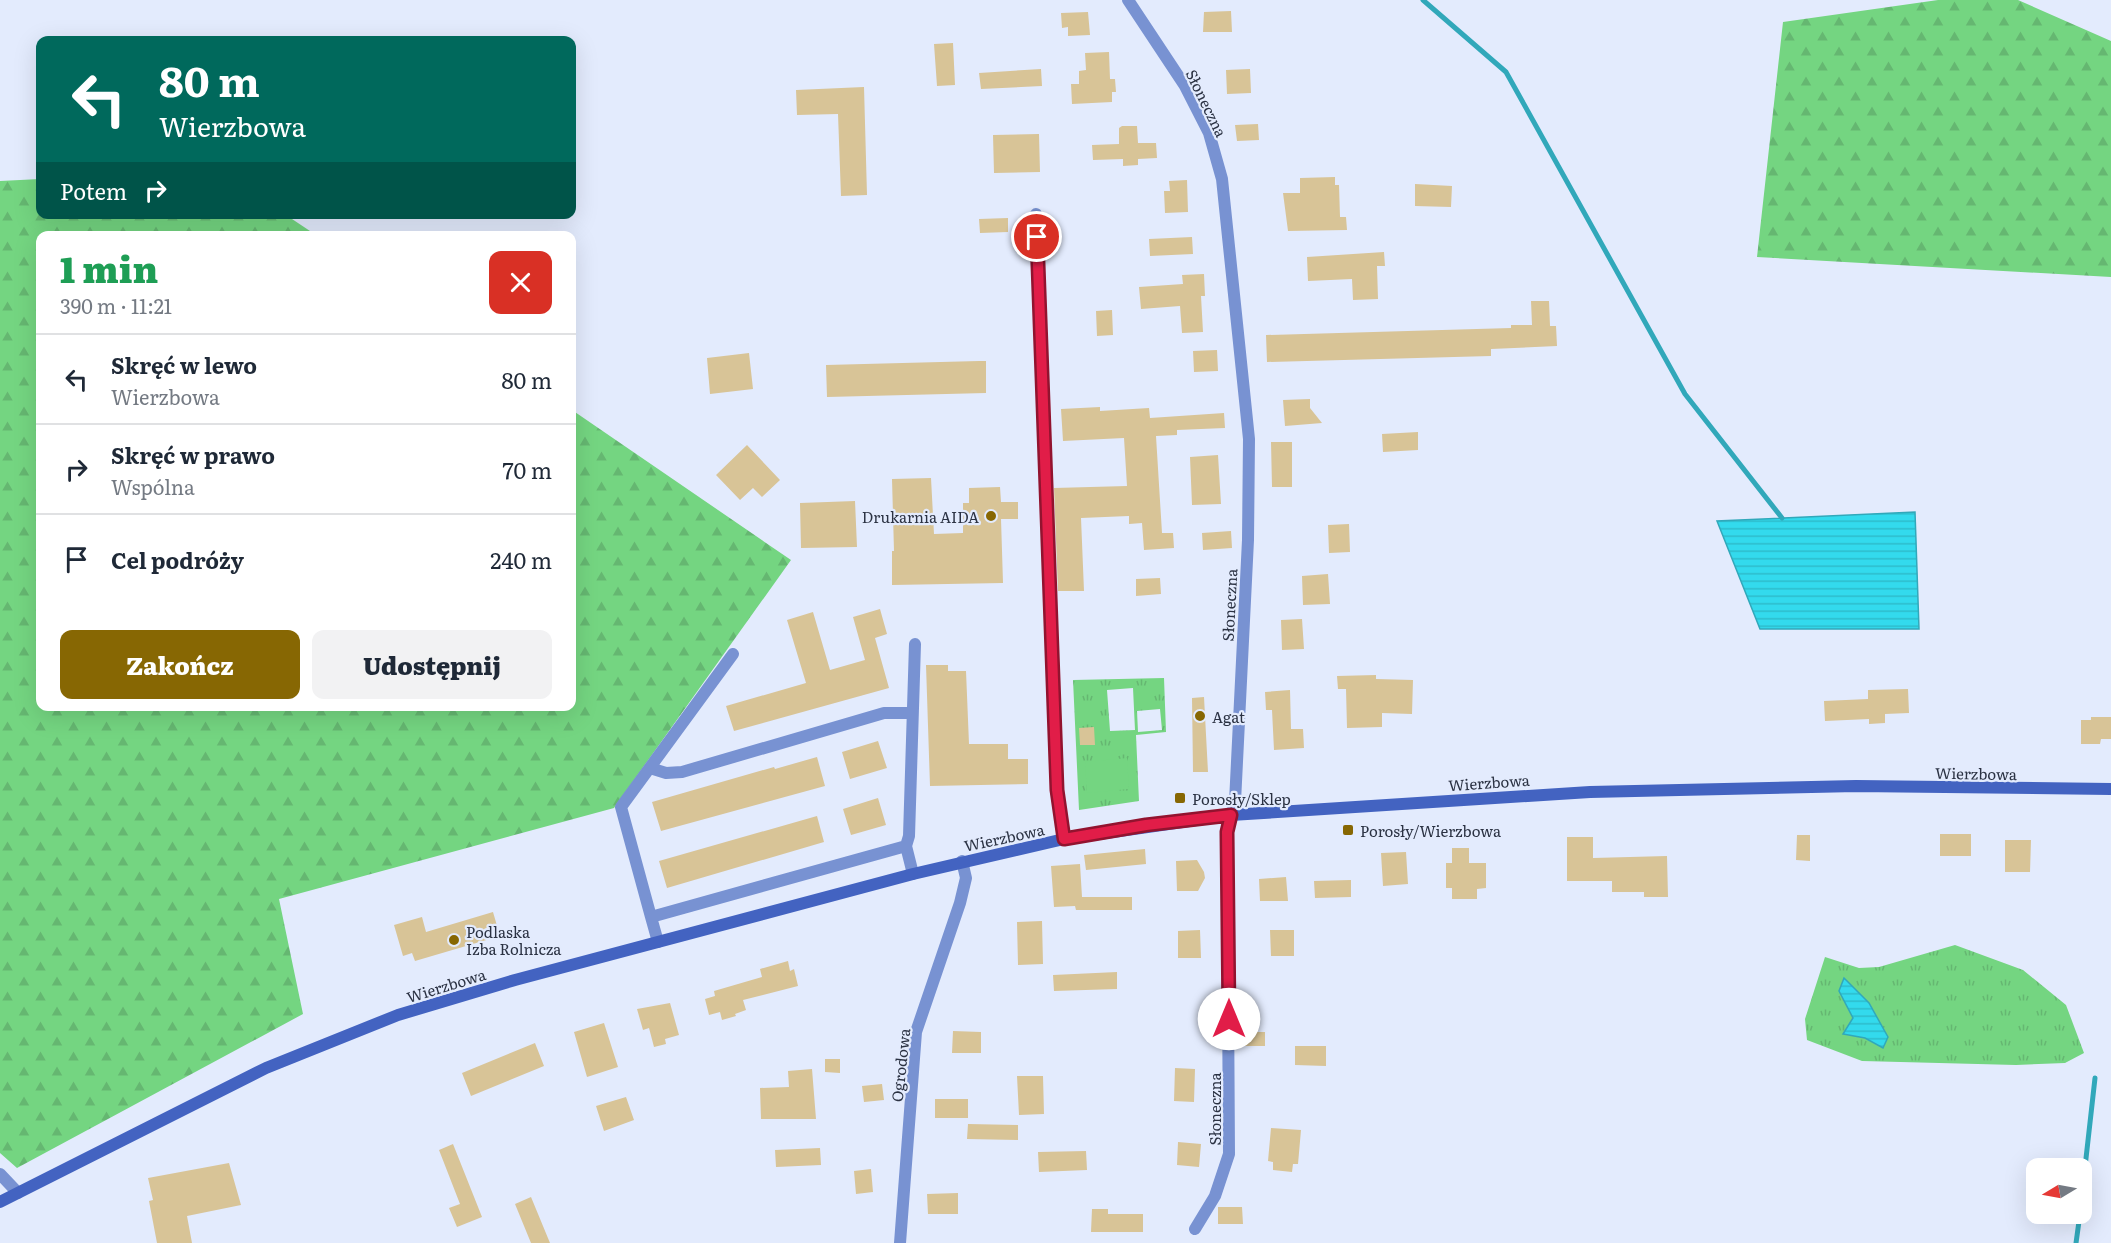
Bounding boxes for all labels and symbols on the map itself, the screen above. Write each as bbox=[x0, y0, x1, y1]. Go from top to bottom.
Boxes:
street label: Słoneczna bbox=[1181, 65, 1234, 142]
pin bbox=[1011, 211, 1062, 262]
place label: Drukarnia AIDA bbox=[862, 505, 979, 528]
marker: Drukarnia AIDA bbox=[984, 509, 998, 523]
street label: Słoneczna bbox=[1216, 567, 1242, 642]
place label: Agat bbox=[1212, 705, 1245, 728]
marker: Agat bbox=[1193, 709, 1207, 723]
street label: Wierzbowa bbox=[1935, 761, 2018, 785]
street label: Wierzbowa bbox=[1447, 768, 1531, 796]
place label: Porosły/Sklep bbox=[1192, 787, 1291, 810]
marker: Porosły/Sklep bbox=[1173, 791, 1187, 805]
street label: Wierzbowa bbox=[962, 817, 1047, 857]
place label: Porosły/Wierzbowa bbox=[1360, 819, 1502, 842]
marker: Porosły/Wierzbowa bbox=[1341, 823, 1355, 837]
place label: Podlaska Izba Rolnicza bbox=[466, 920, 562, 960]
marker: Podlaska Izba Rolnicza bbox=[447, 933, 461, 947]
street label: Wierzbowa bbox=[404, 962, 489, 1008]
position arrow bbox=[1197, 987, 1261, 1051]
street label: Ogrodowa bbox=[885, 1026, 915, 1103]
street label: Słoneczna bbox=[1203, 1072, 1226, 1145]
north arrow bbox=[2026, 1158, 2092, 1224]

